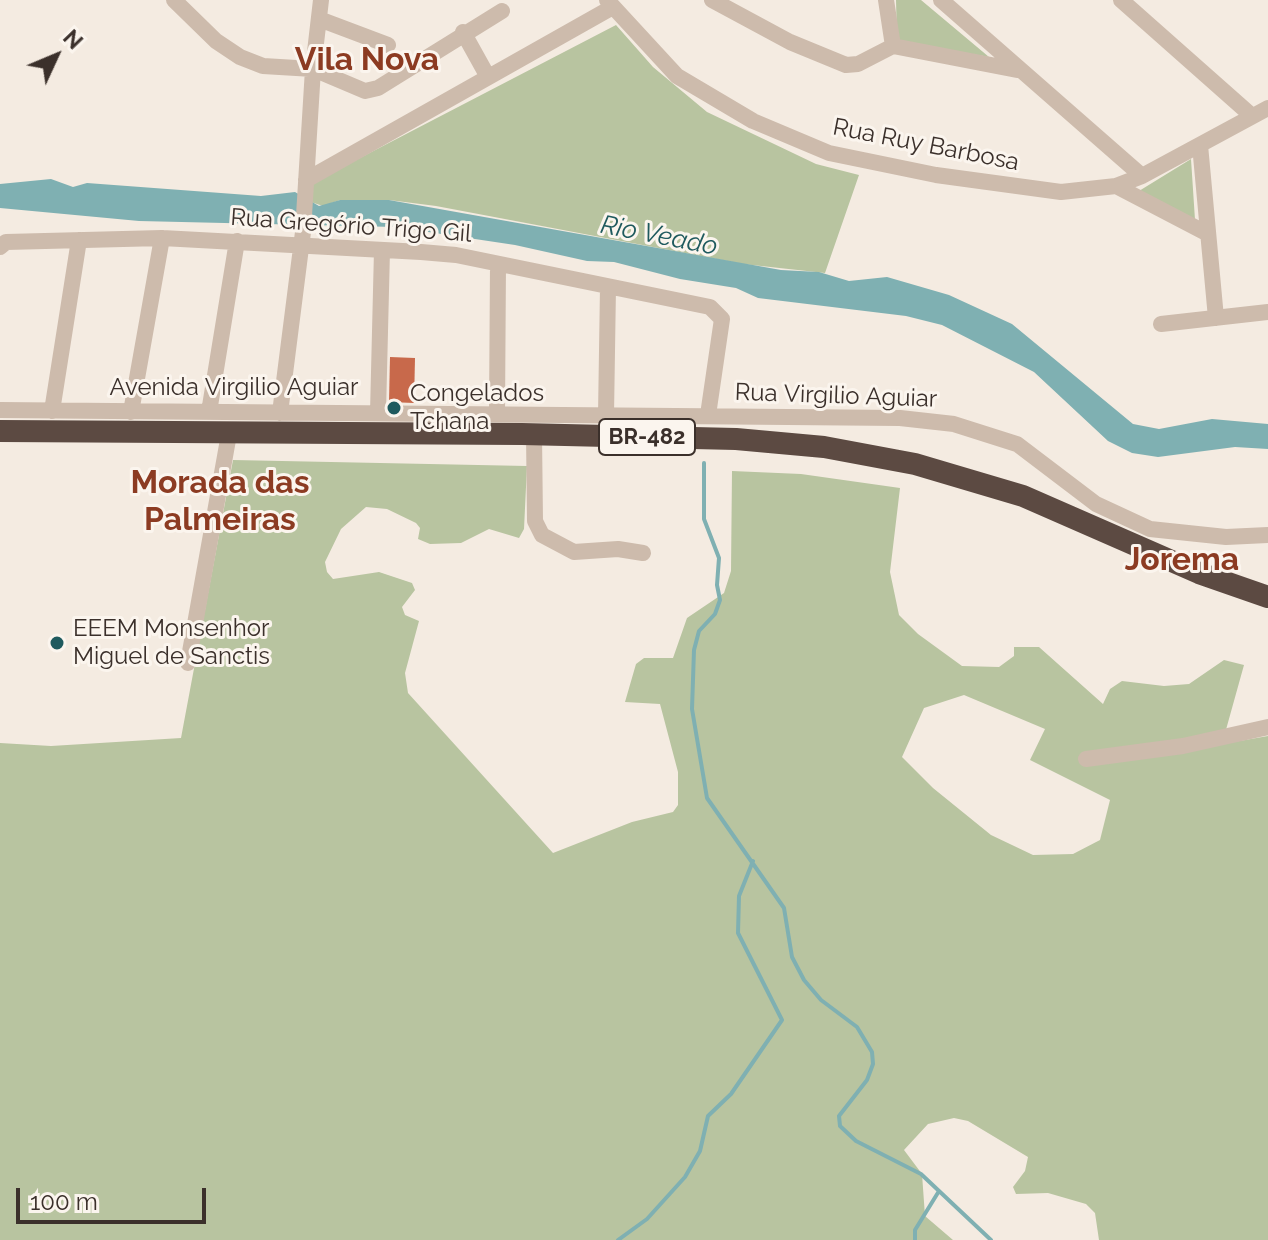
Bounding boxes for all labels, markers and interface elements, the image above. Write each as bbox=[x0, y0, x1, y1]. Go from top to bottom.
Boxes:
north arrow bbox=[16, 16, 96, 96]
text: N bbox=[58, 24, 88, 54]
district label: Vila Nova bbox=[295, 41, 439, 79]
street label: Rua Ruy Barbosa bbox=[830, 113, 1022, 177]
street label: Rua Gregório Trigo Gil bbox=[229, 203, 473, 249]
water label: Rio Veado bbox=[598, 209, 720, 263]
street label: Avenida Virgilio Aguiar bbox=[110, 374, 358, 402]
street label: Rua Virgilio Aguiar bbox=[734, 378, 938, 414]
place label: Congelados Tchana bbox=[410, 380, 544, 436]
marker: Congelados Tchana bbox=[385, 399, 403, 417]
road number: BR-482 bbox=[599, 419, 695, 455]
district label: Morada das Palmeiras bbox=[131, 464, 309, 539]
district label: Jorema bbox=[1125, 541, 1239, 579]
place label: EEEM Monsenhor Miguel de Sanctis bbox=[73, 615, 270, 671]
marker: EEEM Monsenhor Miguel de Sanctis bbox=[48, 634, 66, 652]
scale bar bbox=[20, 1172, 210, 1222]
text: 100 m bbox=[30, 1187, 98, 1216]

